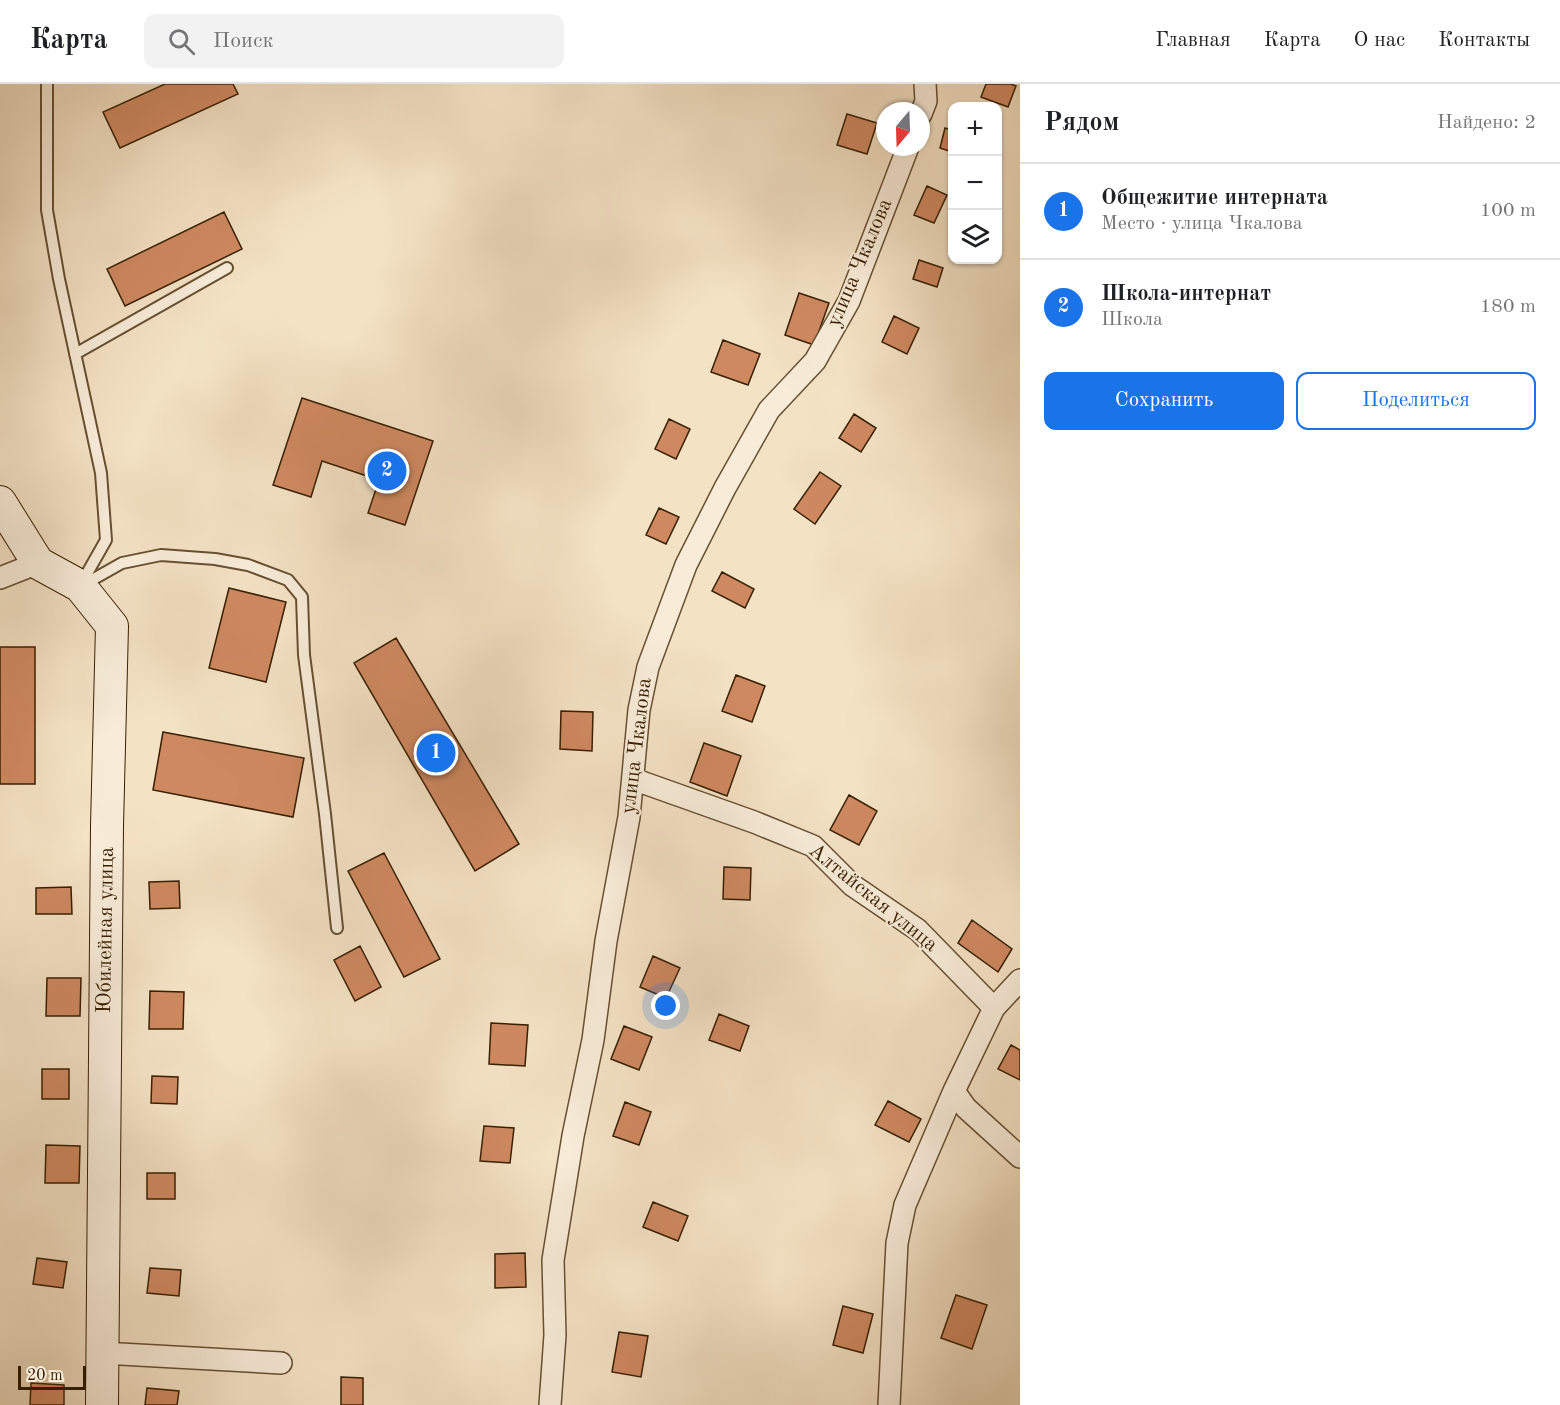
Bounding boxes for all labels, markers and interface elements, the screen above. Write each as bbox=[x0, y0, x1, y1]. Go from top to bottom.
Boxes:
search box bbox=[144, 14, 564, 68]
icon: search bbox=[165, 25, 198, 58]
text: Карта bbox=[30, 27, 108, 55]
text: Поиск bbox=[213, 30, 274, 52]
text: Главная bbox=[1155, 30, 1231, 51]
text: Карта bbox=[1264, 30, 1321, 51]
text: О нас bbox=[1354, 30, 1405, 51]
text: Контакты bbox=[1438, 30, 1530, 51]
north arrow bbox=[876, 102, 930, 156]
map controls bbox=[948, 102, 1002, 264]
button: + bbox=[948, 102, 1002, 156]
text: Рядом bbox=[1044, 110, 1119, 136]
text: Найдено: 2 bbox=[1437, 113, 1536, 133]
button: − bbox=[948, 156, 1002, 210]
text: Общежитие интерната bbox=[1101, 187, 1328, 209]
street label: улица Чкалова bbox=[824, 196, 896, 330]
text: 1 bbox=[1058, 201, 1069, 221]
text: 100 m bbox=[1480, 201, 1536, 221]
button: layers bbox=[948, 210, 1002, 264]
text: Место · улица Чкалова bbox=[1101, 214, 1303, 234]
text: Школа-интернат bbox=[1101, 283, 1271, 305]
text: 2 bbox=[1058, 297, 1069, 317]
text: 180 m bbox=[1480, 297, 1536, 317]
text: Школа bbox=[1101, 310, 1163, 330]
button: Сохранить bbox=[1044, 372, 1284, 430]
button: Поделиться bbox=[1296, 372, 1536, 430]
pin: 2 bbox=[368, 448, 406, 494]
street label: улица Чкалова bbox=[618, 677, 656, 815]
pin: 1 bbox=[416, 730, 456, 776]
street label: Алтайская улица bbox=[805, 840, 941, 956]
street label: Юбилейная улица bbox=[94, 846, 118, 1014]
your location bbox=[651, 991, 680, 1020]
scale bar bbox=[18, 1363, 86, 1390]
text: 20 m bbox=[27, 1368, 63, 1384]

